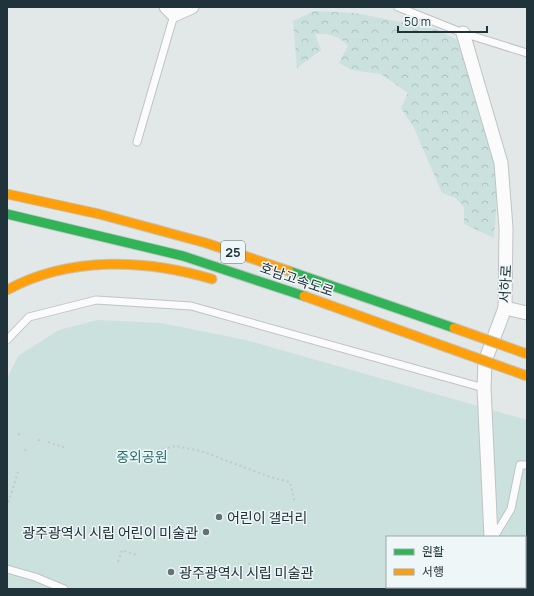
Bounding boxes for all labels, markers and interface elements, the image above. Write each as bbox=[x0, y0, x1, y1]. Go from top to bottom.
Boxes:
scale bar bbox=[398, 8, 487, 34]
text: 50 m bbox=[404, 13, 431, 30]
road number: 25 bbox=[221, 241, 245, 263]
street label: 호남고속도로 bbox=[257, 257, 337, 301]
street label: 서하로 bbox=[495, 264, 516, 304]
park label: 중외공원 bbox=[116, 447, 168, 466]
place label: 어린이 갤러리 bbox=[227, 508, 307, 527]
marker: 어린이 갤러리 bbox=[214, 512, 224, 522]
place label: 광주광역시 시립 어린이 미술관 bbox=[22, 523, 198, 542]
marker: 광주광역시 시립 어린이 미술관 bbox=[201, 527, 211, 537]
legend bbox=[386, 536, 526, 588]
text: 원활 bbox=[422, 543, 444, 560]
place label: 광주광역시 시립 미술관 bbox=[179, 563, 314, 582]
text: 서행 bbox=[422, 563, 444, 580]
marker: 광주광역시 시립 미술관 bbox=[166, 567, 176, 577]

